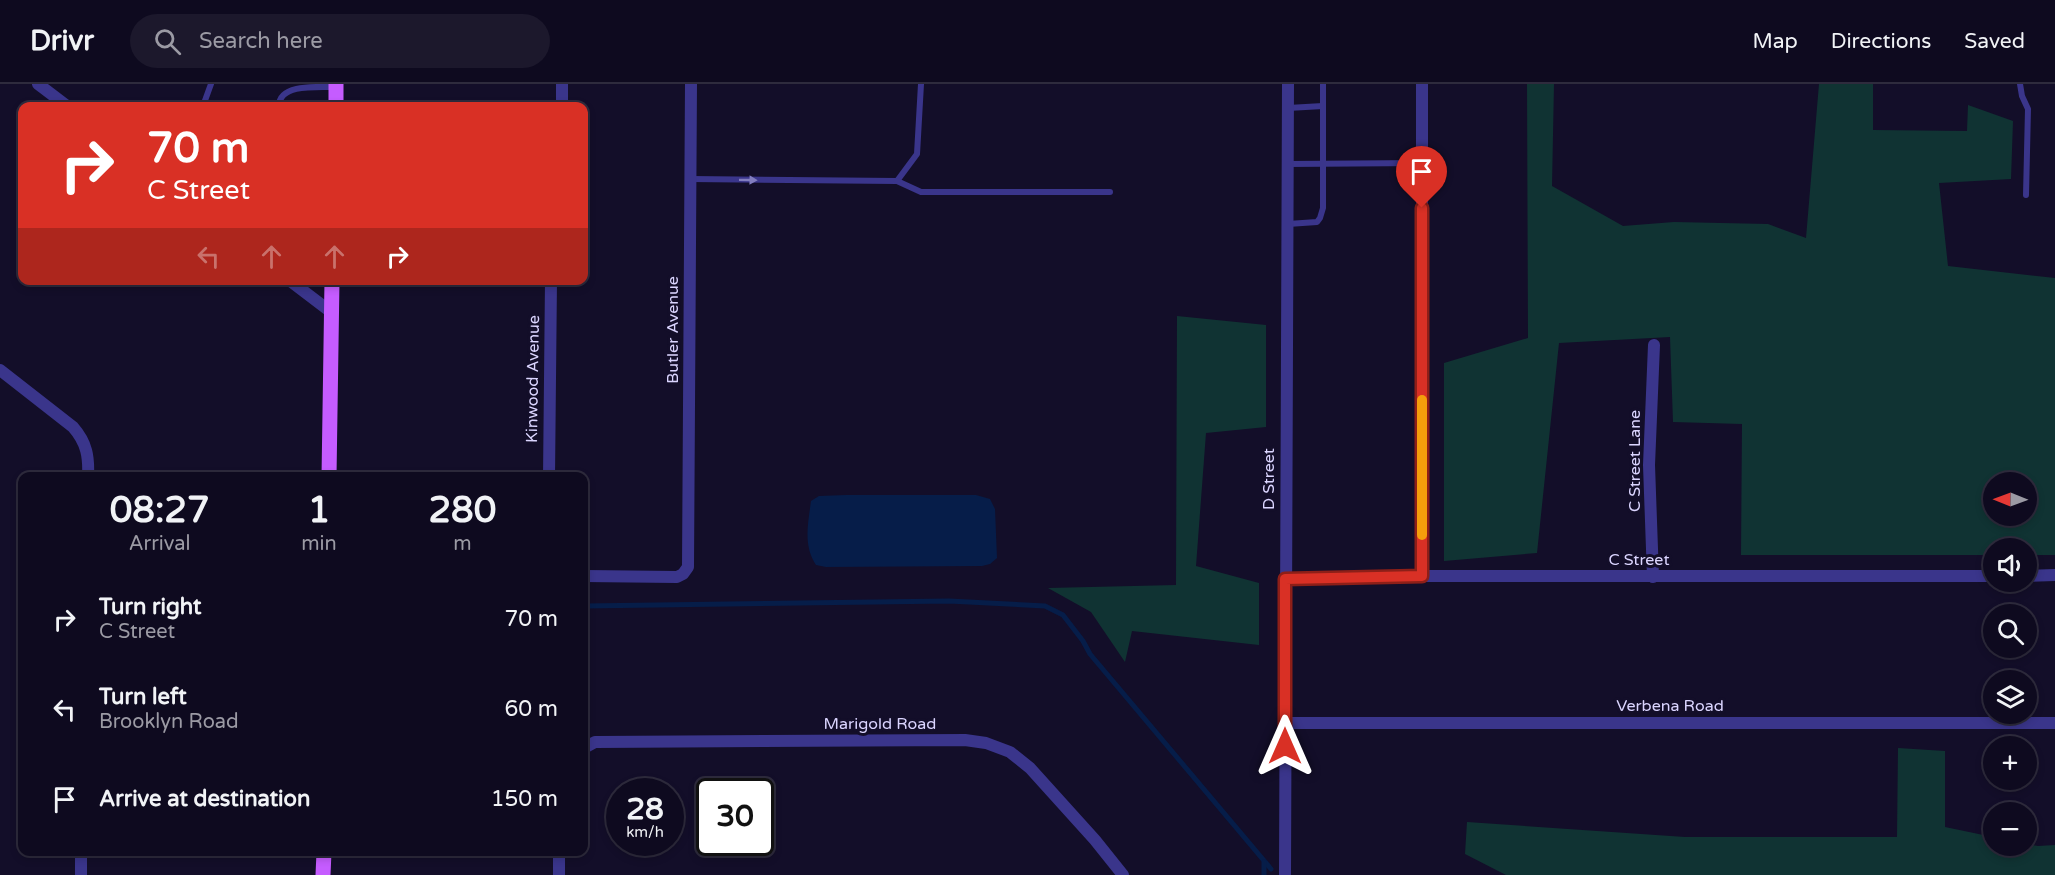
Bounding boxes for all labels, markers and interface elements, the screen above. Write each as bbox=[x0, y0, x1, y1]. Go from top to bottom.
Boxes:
search box bbox=[130, 14, 550, 68]
text: Drivr bbox=[30, 24, 94, 58]
icon: search bbox=[151, 25, 184, 58]
text: Search here bbox=[199, 28, 323, 54]
text: Map bbox=[1752, 29, 1798, 54]
text: Directions bbox=[1831, 29, 1931, 54]
text: Saved bbox=[1964, 29, 2025, 54]
text: 70 m bbox=[147, 123, 249, 174]
icon: right bbox=[48, 126, 126, 204]
pin bbox=[1396, 146, 1447, 208]
icon: arrive bbox=[1405, 155, 1438, 188]
text: C Street bbox=[147, 174, 250, 207]
one-way arrow bbox=[738, 175, 757, 185]
icon: left bbox=[192, 240, 225, 273]
icon: ahead bbox=[255, 240, 288, 273]
icon: ahead bbox=[318, 240, 351, 273]
icon: right bbox=[381, 240, 414, 273]
street label: Butler Avenue bbox=[663, 276, 683, 384]
street label: Kinwood Avenue bbox=[522, 315, 544, 443]
street label: C Street Lane bbox=[1625, 410, 1645, 512]
street label: D Street bbox=[1259, 448, 1279, 510]
north arrow bbox=[1983, 472, 2037, 526]
map controls bbox=[1983, 472, 2037, 856]
text: 08:27 bbox=[110, 489, 210, 532]
text: 1 bbox=[308, 489, 330, 532]
text: 280 bbox=[428, 489, 496, 532]
text: Arrival bbox=[129, 532, 191, 556]
text: min bbox=[301, 532, 337, 556]
text: m bbox=[453, 532, 472, 556]
button: sound bbox=[1983, 538, 2037, 592]
street label: C Street bbox=[1608, 550, 1670, 570]
text: Turn right bbox=[99, 594, 201, 620]
icon: right bbox=[48, 603, 81, 636]
button: search bbox=[1983, 604, 2037, 658]
text: 70 m bbox=[504, 606, 558, 632]
text: C Street bbox=[99, 620, 175, 644]
button: layers bbox=[1983, 670, 2037, 724]
text: Turn left bbox=[99, 684, 187, 710]
icon: left bbox=[48, 693, 81, 726]
text: 60 m bbox=[504, 696, 558, 722]
street label: Verbena Road bbox=[1616, 696, 1724, 716]
text: Brooklyn Road bbox=[99, 710, 239, 734]
street label: Marigold Road bbox=[824, 714, 936, 734]
position arrow bbox=[1253, 714, 1317, 778]
button: + bbox=[1983, 736, 2037, 790]
speed limit sign: 30 bbox=[696, 778, 774, 856]
icon: arrive bbox=[48, 783, 81, 816]
text: Arrive at destination bbox=[99, 786, 310, 812]
text: 150 m bbox=[491, 786, 558, 812]
text: 28 bbox=[626, 791, 664, 828]
button: − bbox=[1983, 802, 2037, 856]
text: km/h bbox=[626, 823, 664, 841]

